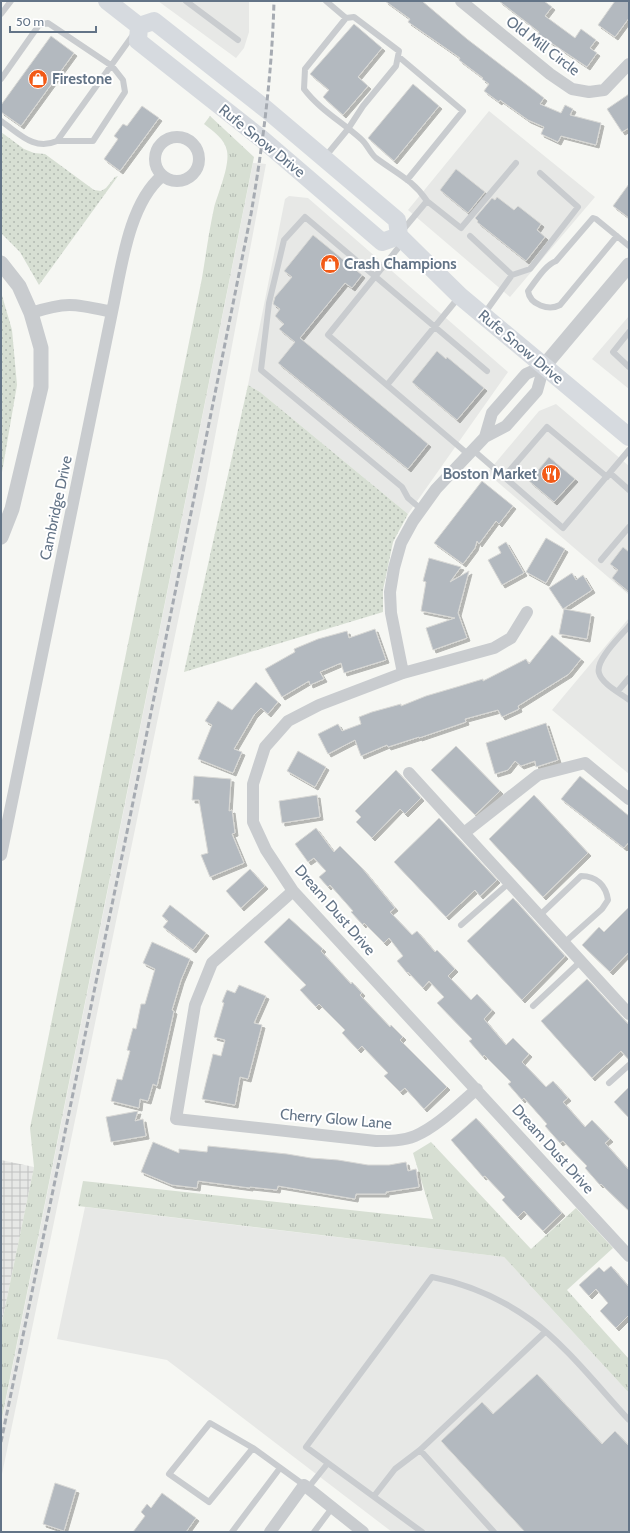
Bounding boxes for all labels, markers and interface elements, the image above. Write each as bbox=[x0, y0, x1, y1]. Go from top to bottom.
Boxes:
scale bar bbox=[10, 8, 96, 34]
street label: Old Mill Circle bbox=[503, 12, 584, 80]
text: 50 m bbox=[16, 14, 44, 29]
shop icon: Firestone bbox=[27, 68, 49, 90]
place label: Firestone bbox=[52, 70, 112, 88]
street label: Rufe Snow Drive bbox=[215, 101, 309, 181]
shop icon: Crash Champions bbox=[319, 253, 341, 275]
place label: Crash Champions bbox=[344, 255, 457, 273]
street label: Rufe Snow Drive bbox=[475, 306, 568, 388]
street label: Cambridge Drive bbox=[36, 454, 76, 562]
restaurant icon: Boston Market bbox=[540, 463, 562, 485]
place label: Boston Market bbox=[443, 465, 537, 483]
street label: Dream Dust Drive bbox=[291, 861, 379, 959]
street label: Dream Dust Drive bbox=[508, 1101, 598, 1198]
street label: Cherry Glow Lane bbox=[279, 1105, 393, 1133]

